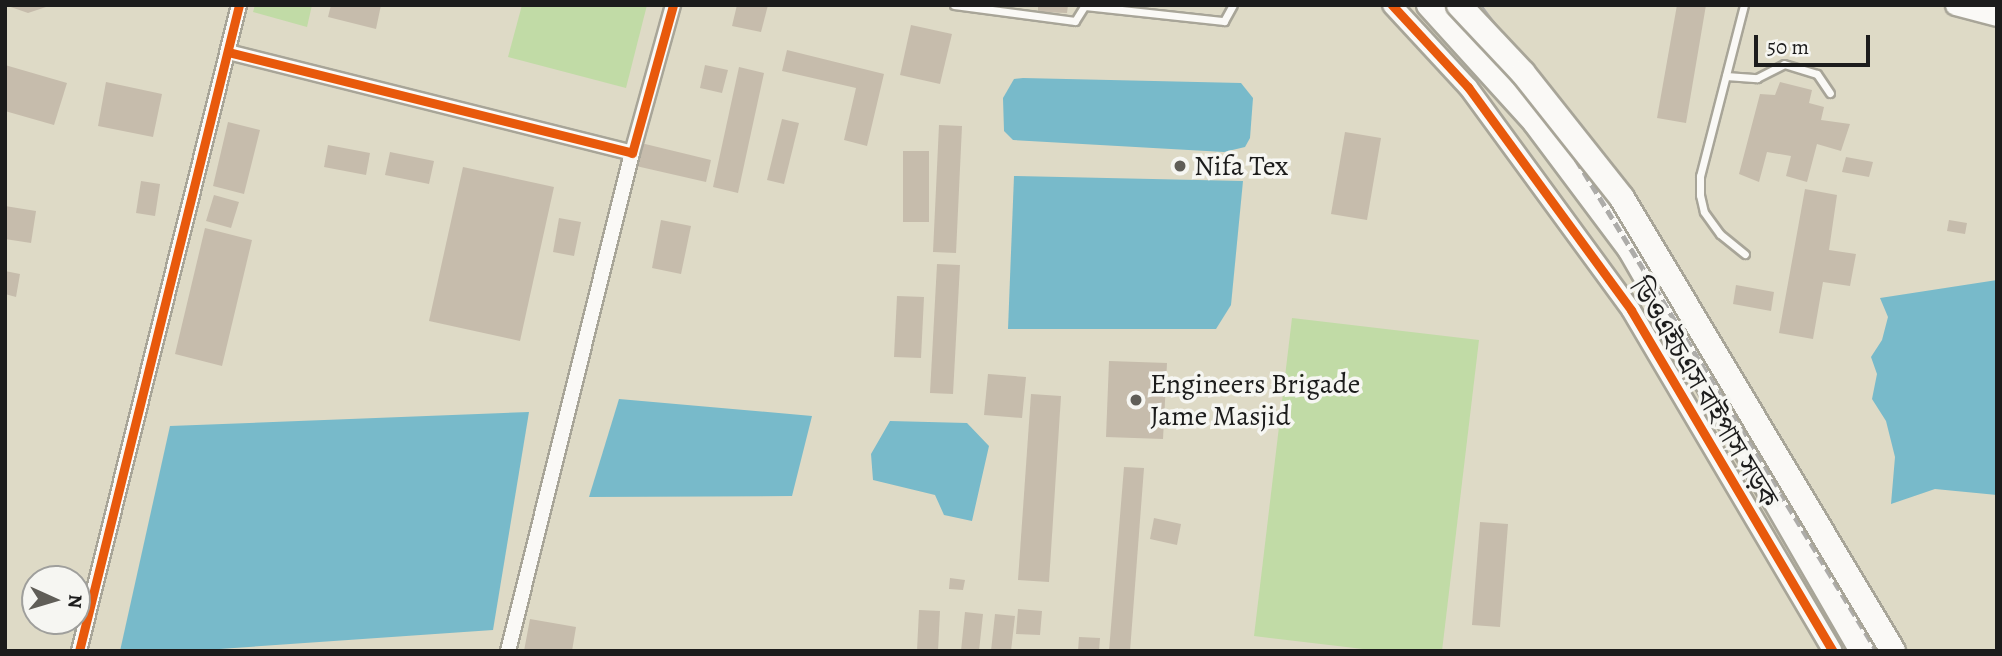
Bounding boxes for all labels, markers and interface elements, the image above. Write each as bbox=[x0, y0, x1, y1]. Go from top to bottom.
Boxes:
scale bar bbox=[1757, 21, 1872, 65]
text: 50 m bbox=[1767, 33, 1809, 61]
place label: Nifa Tex bbox=[1194, 149, 1288, 183]
marker: Nifa Tex bbox=[1172, 158, 1188, 174]
street label: ডিওএইচএস বাইপাস সড়ক bbox=[1622, 272, 1786, 514]
place label: Engineers Brigade Jame Masjid bbox=[1150, 367, 1360, 433]
marker: Engineers Brigade Jame Masjid bbox=[1128, 392, 1144, 408]
north arrow bbox=[21, 565, 91, 635]
text: N bbox=[62, 594, 88, 609]

